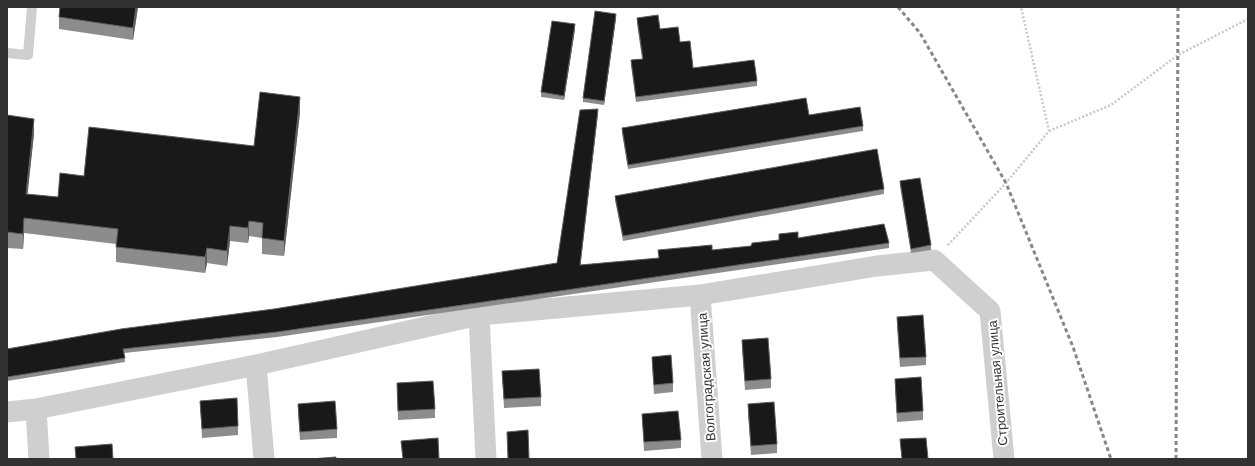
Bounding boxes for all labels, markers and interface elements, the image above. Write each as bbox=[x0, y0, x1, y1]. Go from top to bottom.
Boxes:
street label: Волгоградская улица bbox=[694, 312, 718, 442]
street label: Строительная улица bbox=[984, 319, 1010, 446]

